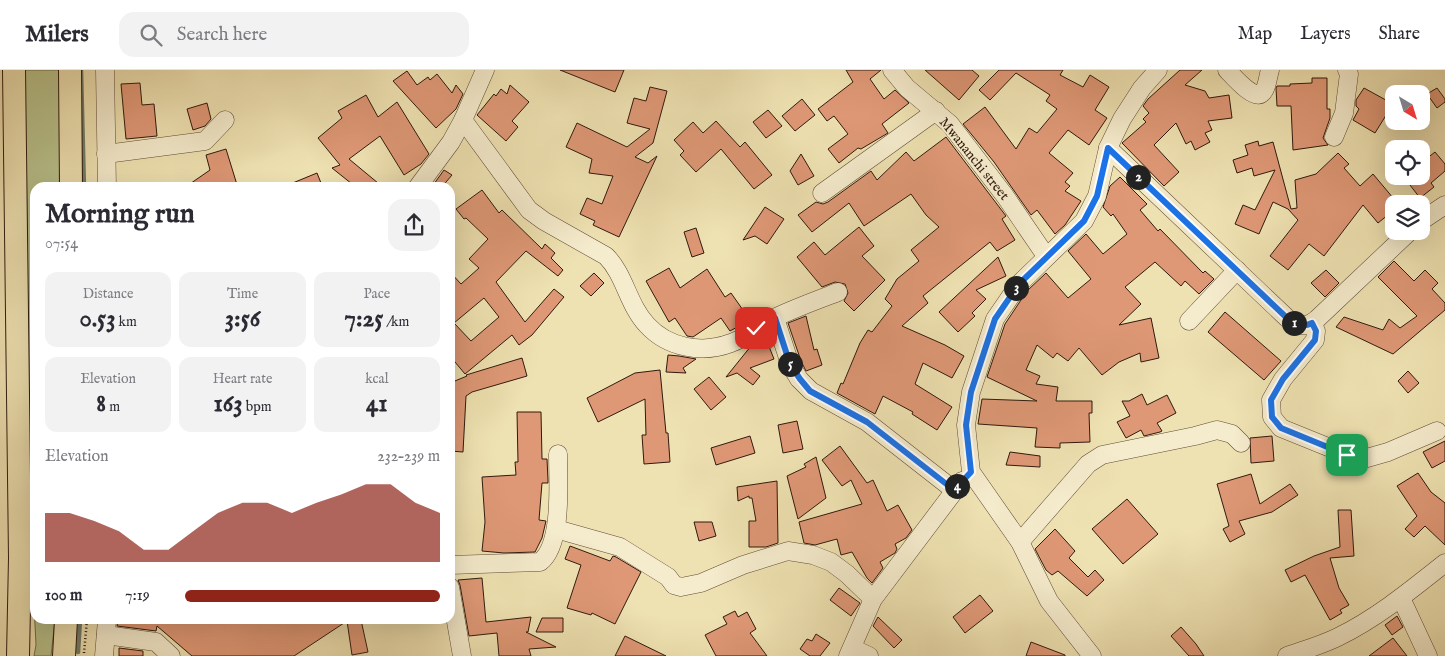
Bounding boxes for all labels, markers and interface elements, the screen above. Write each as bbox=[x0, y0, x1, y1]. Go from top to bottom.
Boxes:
search box bbox=[119, 12, 469, 57]
text: Milers bbox=[25, 19, 89, 50]
icon: search bbox=[137, 21, 165, 49]
text: Search here bbox=[177, 23, 267, 47]
text: Map bbox=[1238, 23, 1272, 46]
text: Layers bbox=[1300, 23, 1351, 46]
text: Share bbox=[1379, 23, 1420, 46]
north arrow bbox=[1385, 85, 1430, 130]
map controls bbox=[1385, 85, 1430, 240]
street label: Mwananchi street bbox=[935, 114, 1013, 204]
button: locate bbox=[1385, 140, 1430, 185]
pin: 2 bbox=[1126, 164, 1150, 190]
text: 2 bbox=[1135, 168, 1142, 186]
button: layers bbox=[1385, 195, 1430, 240]
text: Morning run bbox=[45, 197, 195, 232]
button: share bbox=[388, 199, 440, 251]
text: 07:54 bbox=[45, 234, 78, 254]
pin: 3 bbox=[1004, 276, 1028, 300]
text: 3 bbox=[1014, 279, 1019, 297]
text: Distance bbox=[83, 285, 133, 303]
text: Time bbox=[227, 285, 258, 303]
text: Pace bbox=[364, 285, 390, 303]
text: 0.53 bbox=[79, 303, 116, 335]
text: 3:56 bbox=[225, 303, 260, 335]
text: 7:25 bbox=[344, 303, 383, 335]
pin bbox=[735, 307, 777, 349]
pin: 1 bbox=[1282, 310, 1306, 336]
text: km bbox=[116, 313, 137, 331]
text: /km bbox=[383, 313, 409, 331]
icon: check bbox=[742, 314, 770, 342]
text: 1 bbox=[1292, 314, 1297, 332]
pin: 5 bbox=[778, 352, 802, 376]
text: 5 bbox=[788, 355, 793, 373]
text: Elevation bbox=[80, 370, 136, 388]
text: Heart rate bbox=[213, 370, 272, 388]
text: kcal bbox=[365, 370, 389, 388]
text: 8 bbox=[96, 388, 106, 420]
text: 163 bbox=[213, 388, 243, 420]
text: 41 bbox=[366, 388, 388, 420]
text: m bbox=[106, 398, 120, 416]
text: bpm bbox=[243, 398, 272, 416]
pin bbox=[1326, 434, 1368, 476]
icon: arrive bbox=[1333, 441, 1361, 469]
text: Elevation bbox=[45, 447, 108, 467]
text: 232–239 m bbox=[377, 447, 440, 467]
pin: 4 bbox=[944, 474, 970, 498]
text: 4 bbox=[954, 477, 961, 495]
text: 100 m bbox=[45, 586, 82, 606]
text: 7:19 bbox=[125, 586, 150, 606]

